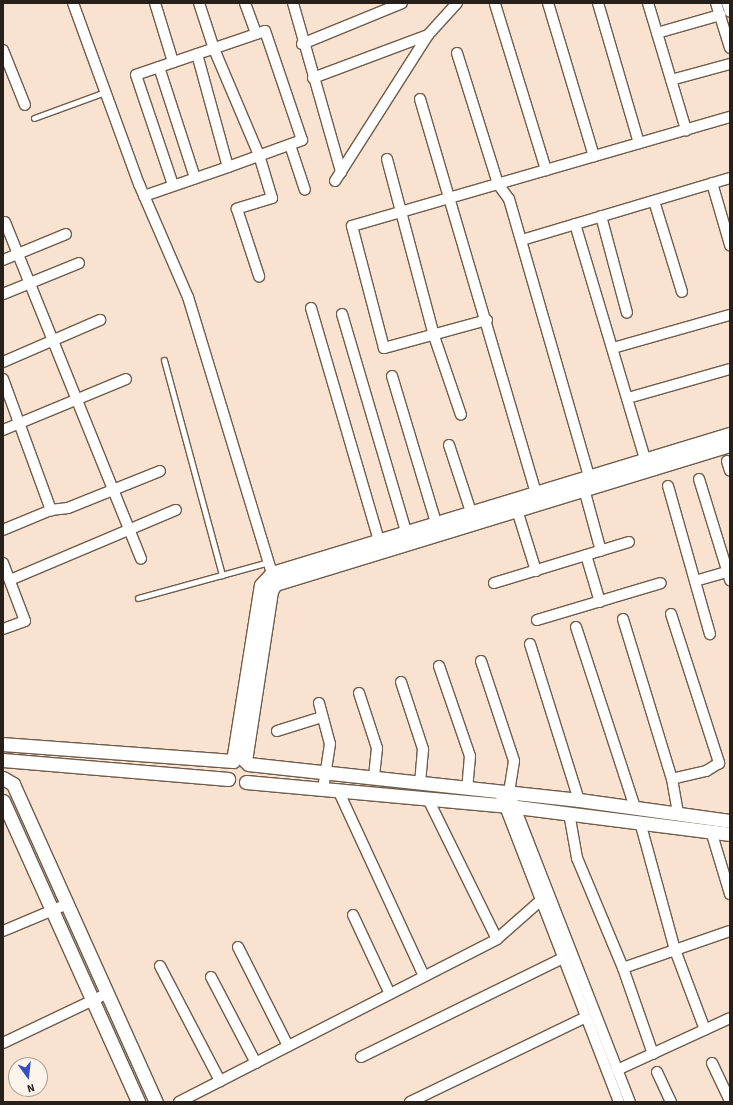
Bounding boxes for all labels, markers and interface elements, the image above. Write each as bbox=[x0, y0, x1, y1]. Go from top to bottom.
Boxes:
north arrow bbox=[8, 1057, 48, 1097]
text: N bbox=[26, 1080, 36, 1096]

